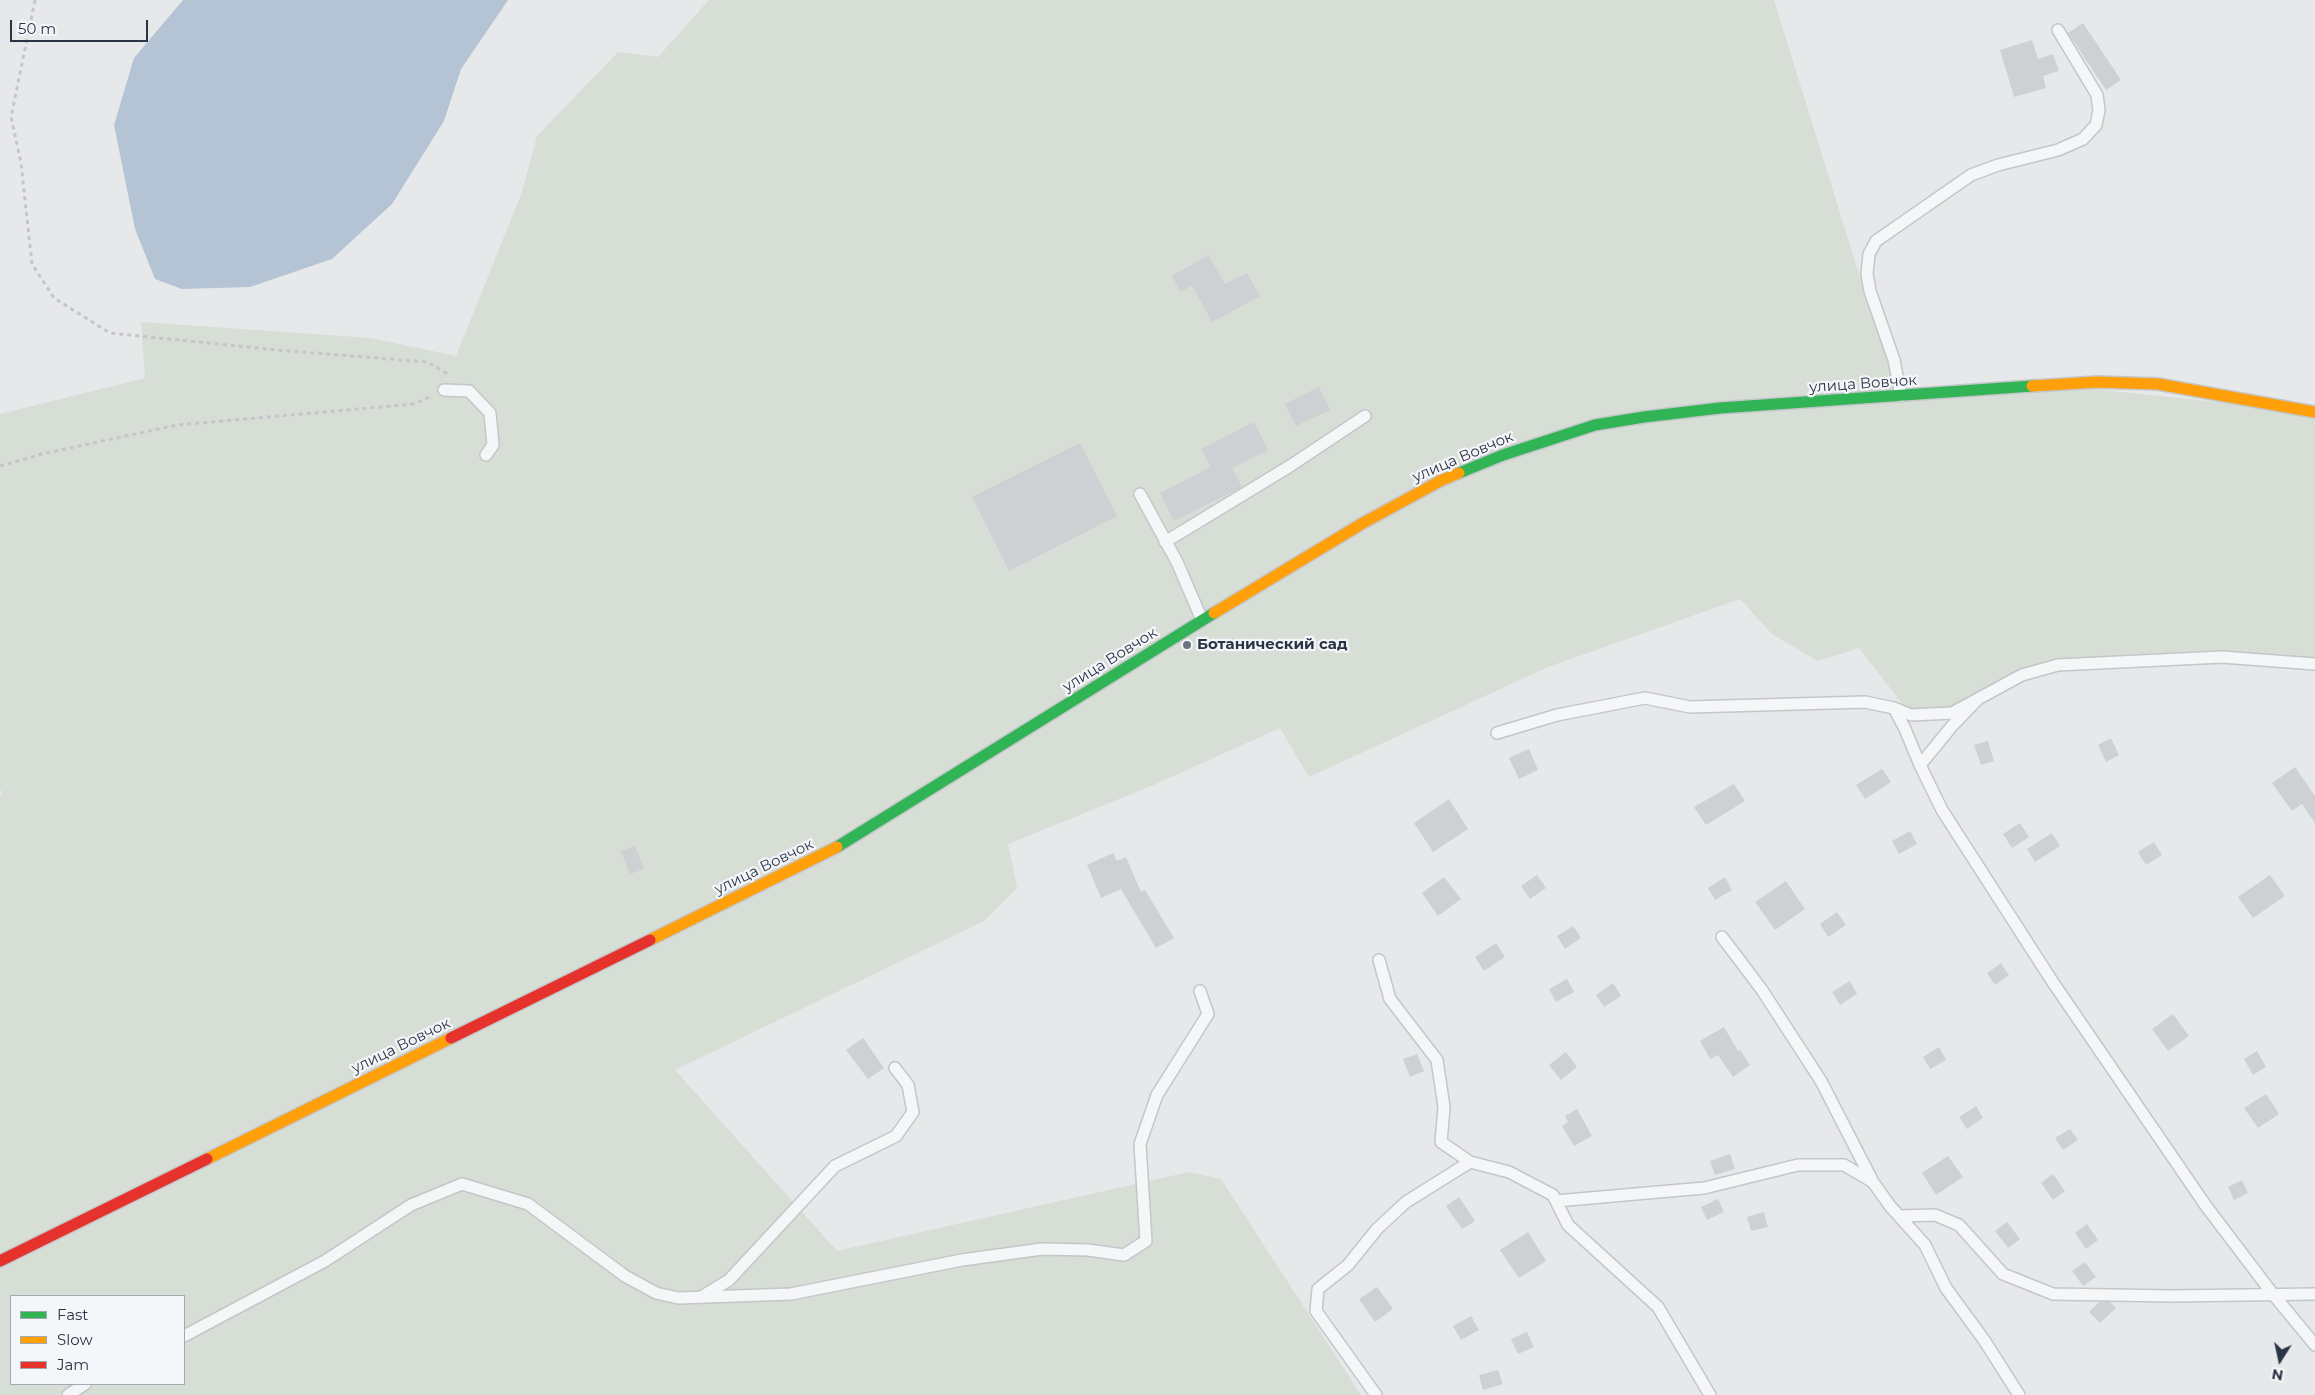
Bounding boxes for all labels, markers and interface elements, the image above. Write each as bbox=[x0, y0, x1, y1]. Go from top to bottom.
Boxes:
scale bar bbox=[12, 10, 150, 42]
text: 50 m bbox=[18, 19, 56, 38]
street label: улица Вовчок bbox=[1809, 371, 1917, 397]
street label: улица Вовчок bbox=[1410, 428, 1516, 486]
street label: улица Вовчок bbox=[1059, 624, 1161, 696]
place label: Ботанический сад bbox=[1197, 636, 1347, 654]
marker: Ботанический сад bbox=[1181, 639, 1193, 651]
street label: улица Вовчок bbox=[712, 835, 816, 899]
street label: улица Вовчок bbox=[349, 1014, 453, 1078]
legend bbox=[10, 1295, 185, 1385]
text: Fast bbox=[57, 1305, 88, 1324]
text: Slow bbox=[57, 1330, 93, 1349]
north arrow bbox=[2255, 1335, 2305, 1385]
text: Jam bbox=[57, 1355, 89, 1374]
text: N bbox=[2270, 1365, 2285, 1385]

